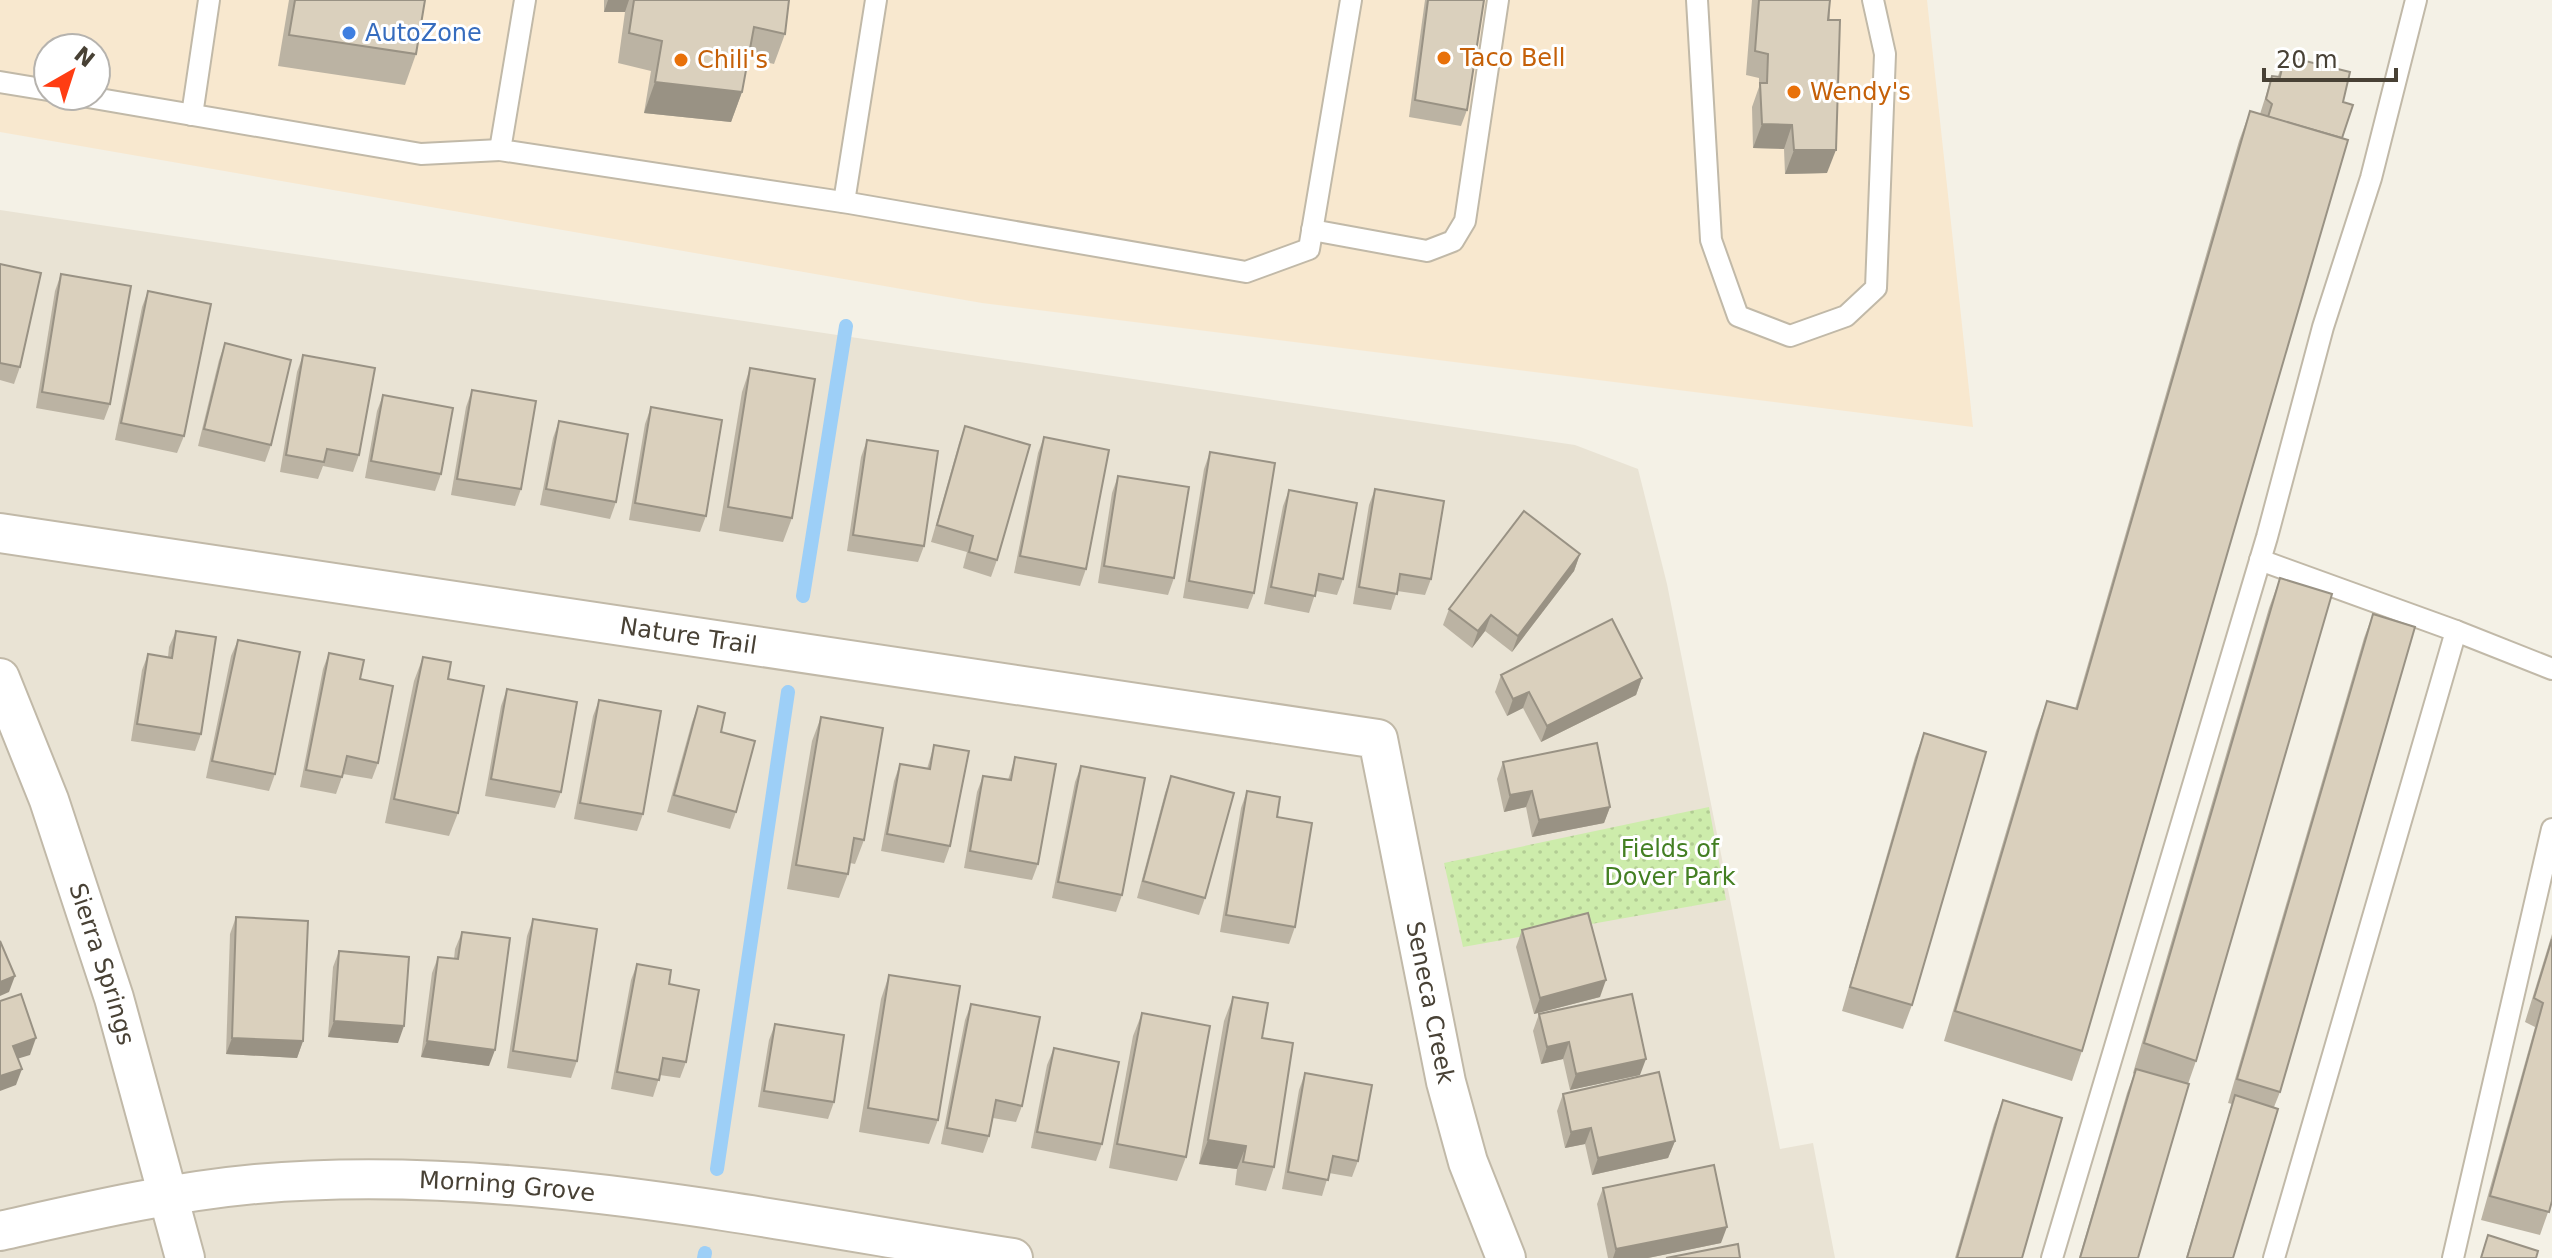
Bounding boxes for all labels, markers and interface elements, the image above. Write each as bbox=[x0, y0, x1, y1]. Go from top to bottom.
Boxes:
place label: AutoZone bbox=[365, 19, 482, 47]
marker: AutoZone bbox=[340, 24, 358, 42]
north arrow bbox=[32, 32, 112, 112]
scale bar bbox=[2264, 32, 2396, 82]
text: N bbox=[69, 41, 99, 72]
place label: Taco Bell bbox=[1459, 44, 1565, 72]
place label: Chili's bbox=[697, 46, 768, 74]
text: 20 m bbox=[2276, 46, 2338, 74]
marker: Taco Bell bbox=[1435, 49, 1453, 67]
marker: Chili's bbox=[672, 51, 690, 69]
place label: Wendy's bbox=[1810, 78, 1911, 106]
marker: Wendy's bbox=[1785, 83, 1803, 101]
street label: Nature Trail bbox=[618, 612, 759, 660]
park label: Fields of Dover Park bbox=[1604, 835, 1736, 891]
street label: Sierra Springs bbox=[63, 880, 140, 1048]
street label: Seneca Creek bbox=[1400, 919, 1460, 1086]
street label: Morning Grove bbox=[419, 1166, 597, 1207]

